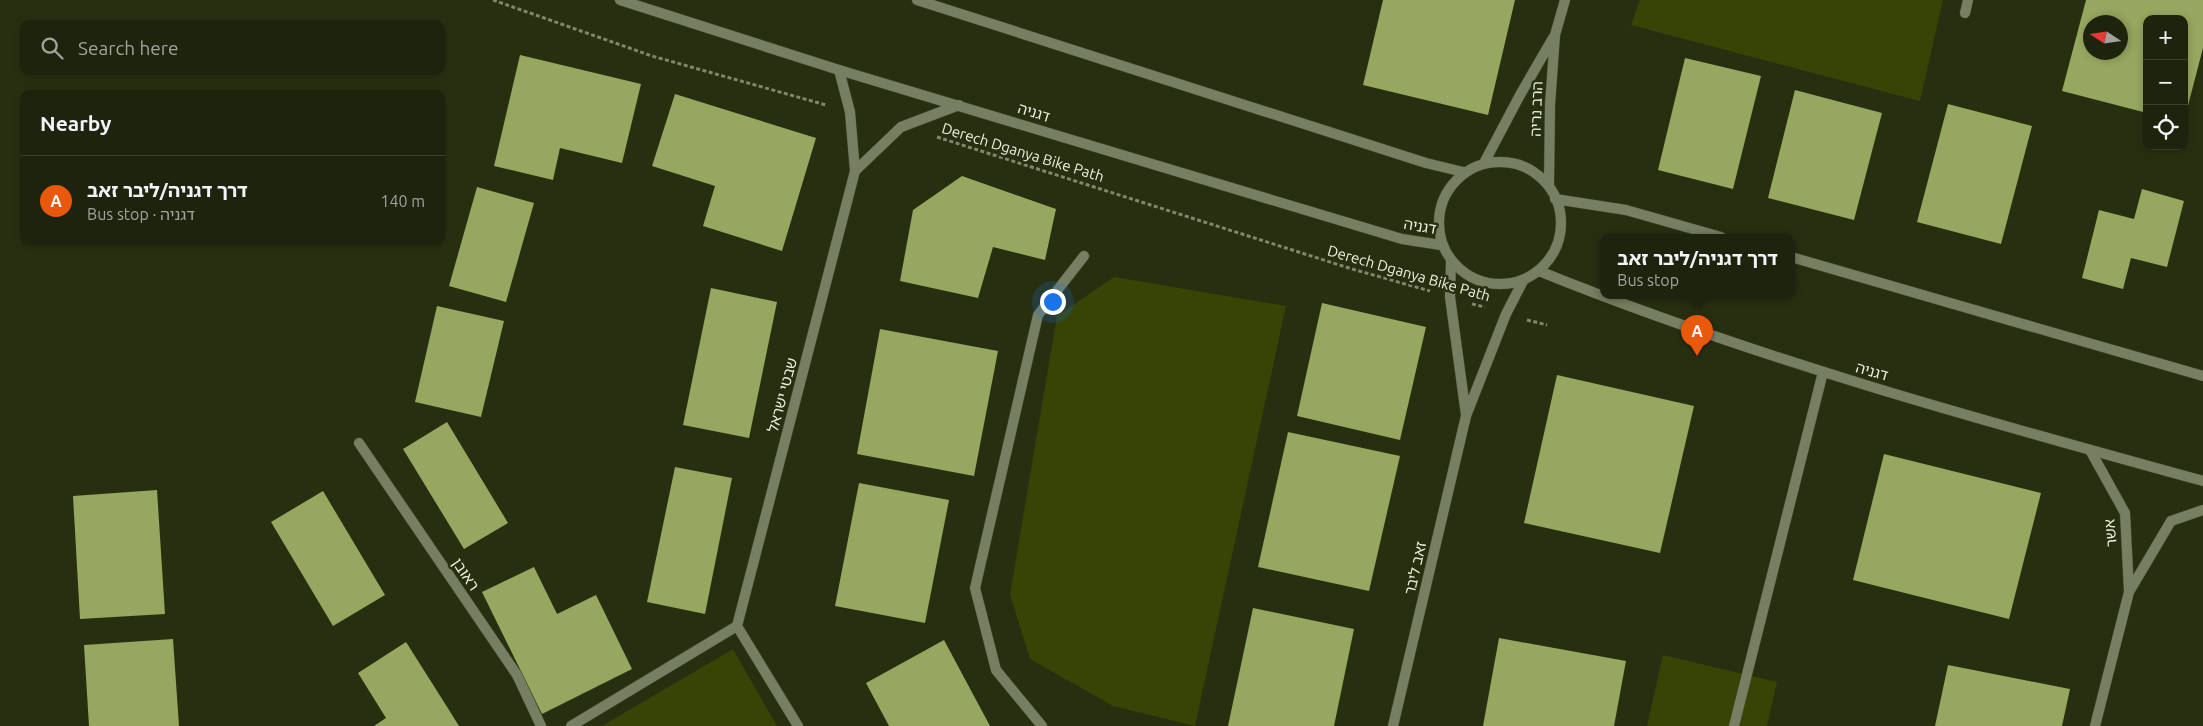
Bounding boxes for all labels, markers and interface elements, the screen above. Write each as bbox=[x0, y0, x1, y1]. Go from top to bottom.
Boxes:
north arrow bbox=[2083, 15, 2128, 60]
map controls bbox=[2143, 15, 2188, 150]
button: + bbox=[2143, 15, 2188, 60]
search box bbox=[20, 20, 445, 75]
icon: search bbox=[38, 34, 66, 62]
text: Search here bbox=[78, 37, 178, 59]
button: − bbox=[2143, 60, 2188, 105]
street label: הרב נריה bbox=[1527, 81, 1545, 137]
street label: דגניה bbox=[1016, 99, 1052, 125]
button: locate bbox=[2143, 105, 2188, 150]
text: Nearby bbox=[40, 111, 111, 135]
street label: Derech Dganya Bike Path bbox=[940, 119, 1106, 185]
text: דרך דגניה/ליבר זאב bbox=[87, 179, 248, 201]
text: A bbox=[50, 192, 62, 210]
text: 140 m bbox=[380, 192, 425, 210]
text: Bus stop · דגניה bbox=[87, 205, 195, 223]
street label: דגניה bbox=[1402, 215, 1438, 237]
popup bbox=[1600, 234, 1795, 299]
street label: Derech Dganya Bike Path bbox=[1326, 242, 1492, 304]
text: דרך דגניה/ליבר זאב bbox=[1617, 247, 1778, 269]
text: Bus stop bbox=[1617, 271, 1679, 289]
your location bbox=[1040, 289, 1066, 315]
pin: A bbox=[1681, 315, 1713, 356]
street label: שבטי ישראל bbox=[764, 356, 800, 434]
street label: דגניה bbox=[1854, 358, 1890, 384]
street label: אשר bbox=[2100, 518, 2120, 548]
street label: זאב ליבר bbox=[1401, 540, 1429, 596]
street label: ראובן bbox=[449, 555, 483, 593]

